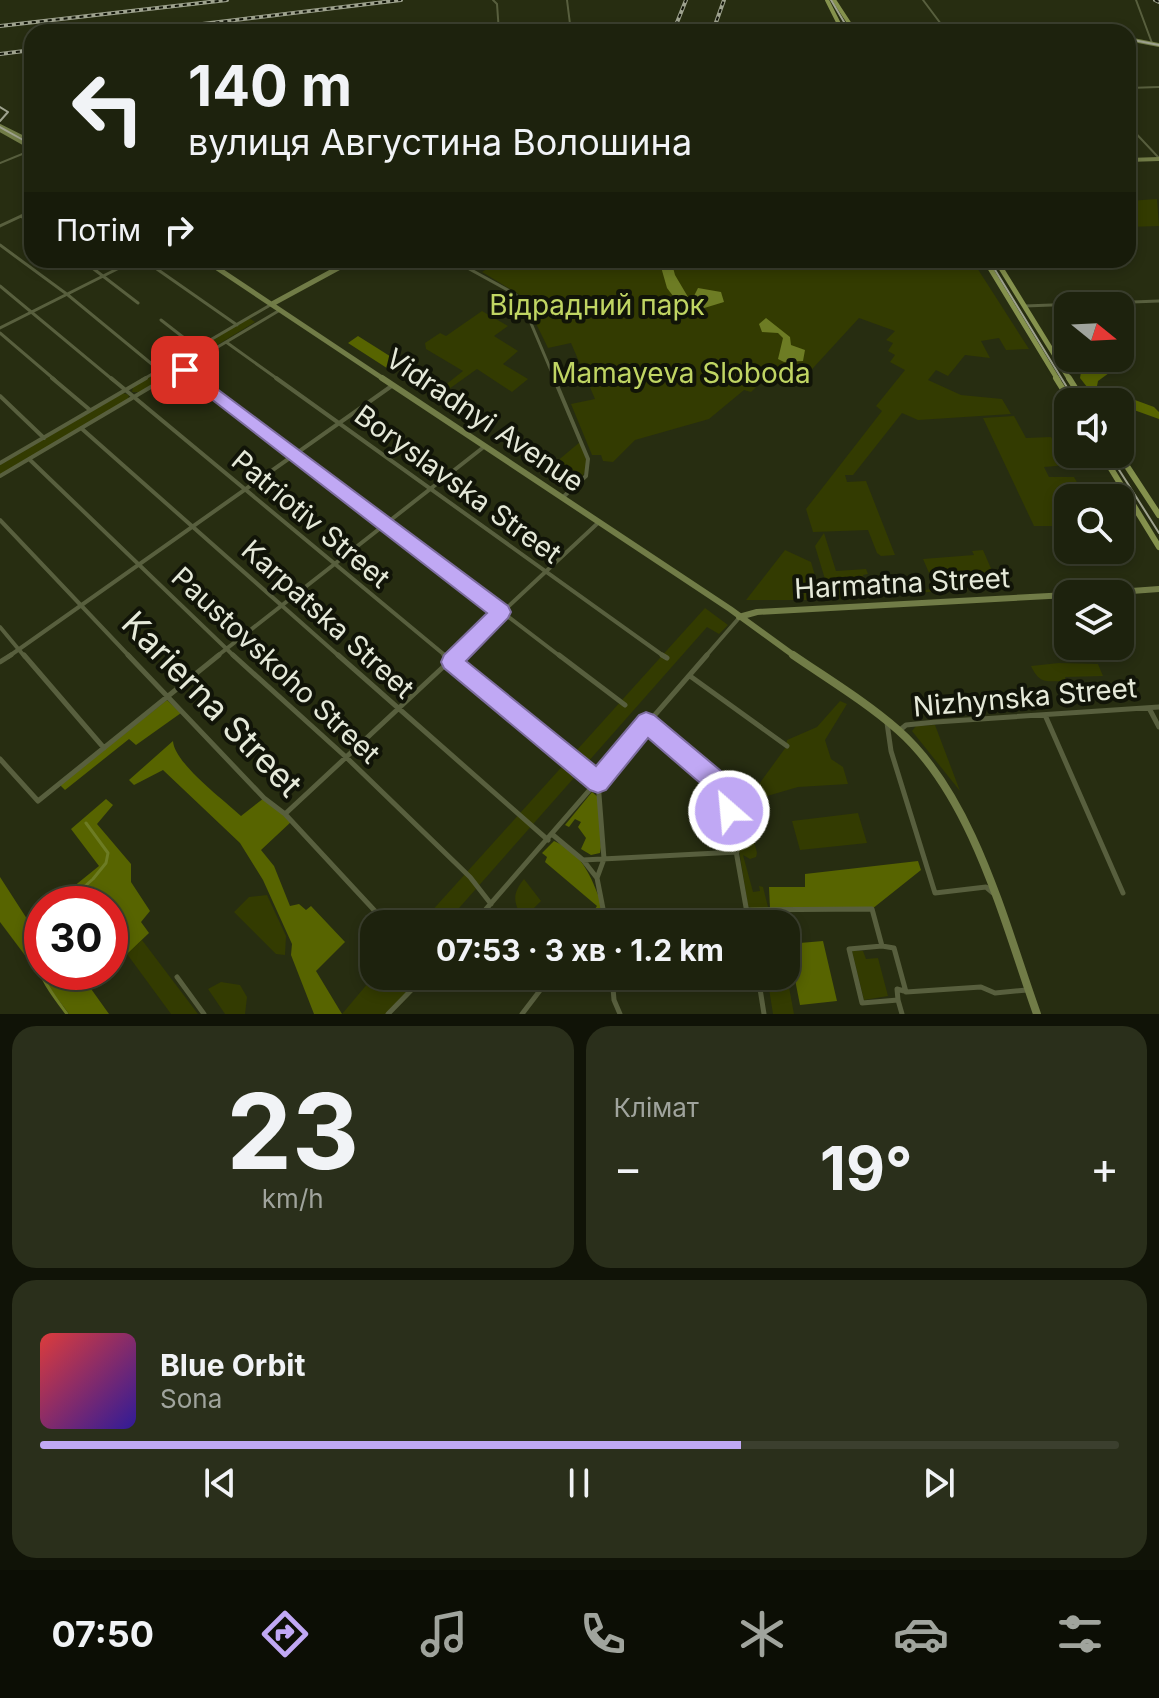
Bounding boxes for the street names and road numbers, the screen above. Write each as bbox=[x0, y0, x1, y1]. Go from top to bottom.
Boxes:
street label: Vidradnyi Avenue bbox=[380, 341, 590, 499]
street label: Boryslavska Street bbox=[348, 398, 568, 570]
street label: Patriotiv Street bbox=[225, 443, 397, 595]
street label: Karpatska Street bbox=[235, 533, 421, 705]
street label: Paustovskoho Street bbox=[165, 560, 387, 770]
street label: Harmatna Street bbox=[793, 560, 1011, 606]
street label: Karierna Street bbox=[114, 603, 311, 805]
street label: Nizhynska Street bbox=[912, 670, 1138, 724]

